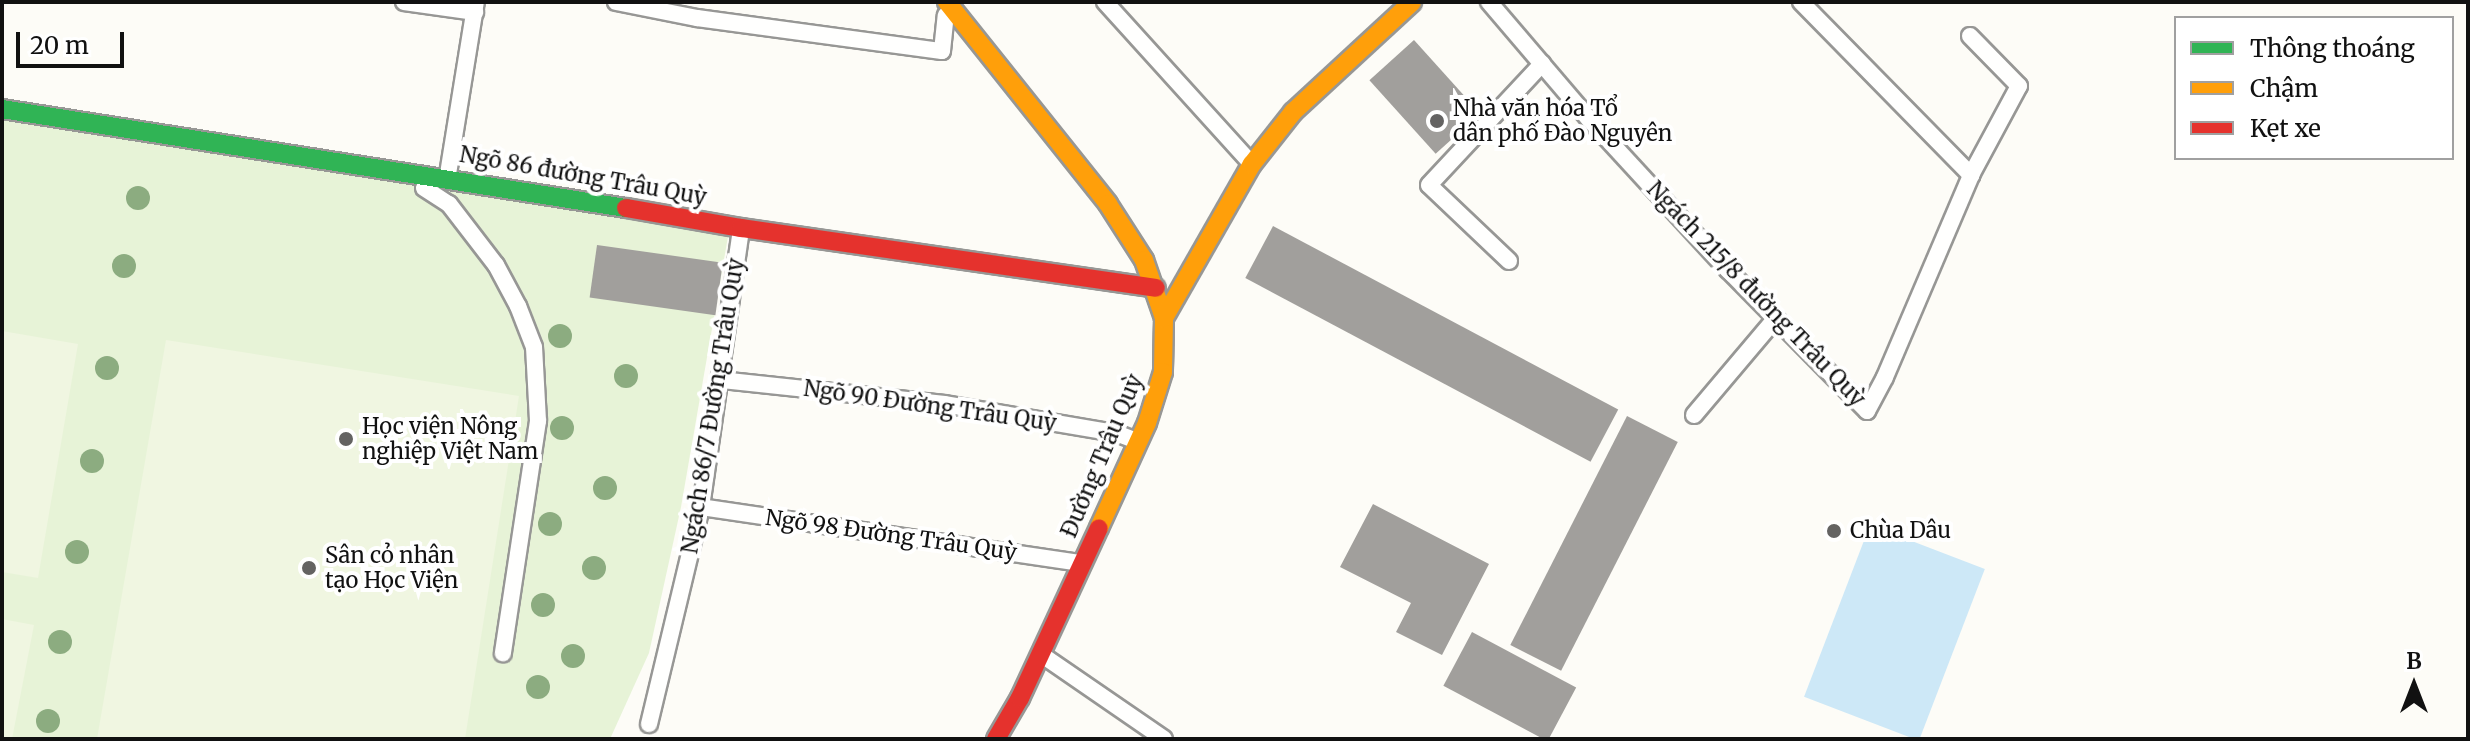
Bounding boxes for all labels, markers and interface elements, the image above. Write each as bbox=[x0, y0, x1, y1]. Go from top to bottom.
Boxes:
scale bar bbox=[20, 16, 128, 66]
legend bbox=[2174, 16, 2454, 160]
text: 20 m bbox=[30, 30, 89, 61]
text: Thông thoáng bbox=[2250, 33, 2415, 64]
text: Chậm bbox=[2250, 73, 2318, 104]
place label: Nhà văn hóa Tổ dân phố Đào Nguyên bbox=[1453, 95, 1672, 146]
marker: Nhà văn hóa Tổ dân phố Đào Nguyên bbox=[1428, 112, 1446, 130]
text: Kẹt xe bbox=[2250, 113, 2321, 144]
street label: Ngõ 86 đường Trâu Quỳ bbox=[457, 141, 709, 211]
street label: Ngách 215/8 đường Trâu Quỳ bbox=[1641, 176, 1871, 412]
street label: Ngách 86/7 Đường Trâu Quỳ bbox=[677, 256, 749, 556]
street label: Đường Trâu Quỳ bbox=[1056, 370, 1148, 542]
street label: Ngõ 90 Đường Trâu Quỳ bbox=[802, 375, 1058, 437]
place label: Học viện Nông nghiệp Việt Nam bbox=[362, 413, 538, 464]
marker: Học viện Nông nghiệp Việt Nam bbox=[337, 430, 355, 448]
street label: Ngõ 98 Đường Trâu Quỳ bbox=[764, 504, 1018, 566]
place label: Chùa Dâu bbox=[1850, 518, 1951, 544]
marker: Chùa Dâu bbox=[1825, 522, 1843, 540]
place label: Sân cỏ nhân tạo Học Viện bbox=[325, 542, 458, 594]
marker: Sân cỏ nhân tạo Học Viện bbox=[300, 559, 318, 577]
north arrow bbox=[2374, 645, 2454, 725]
text: B bbox=[2406, 647, 2422, 675]

